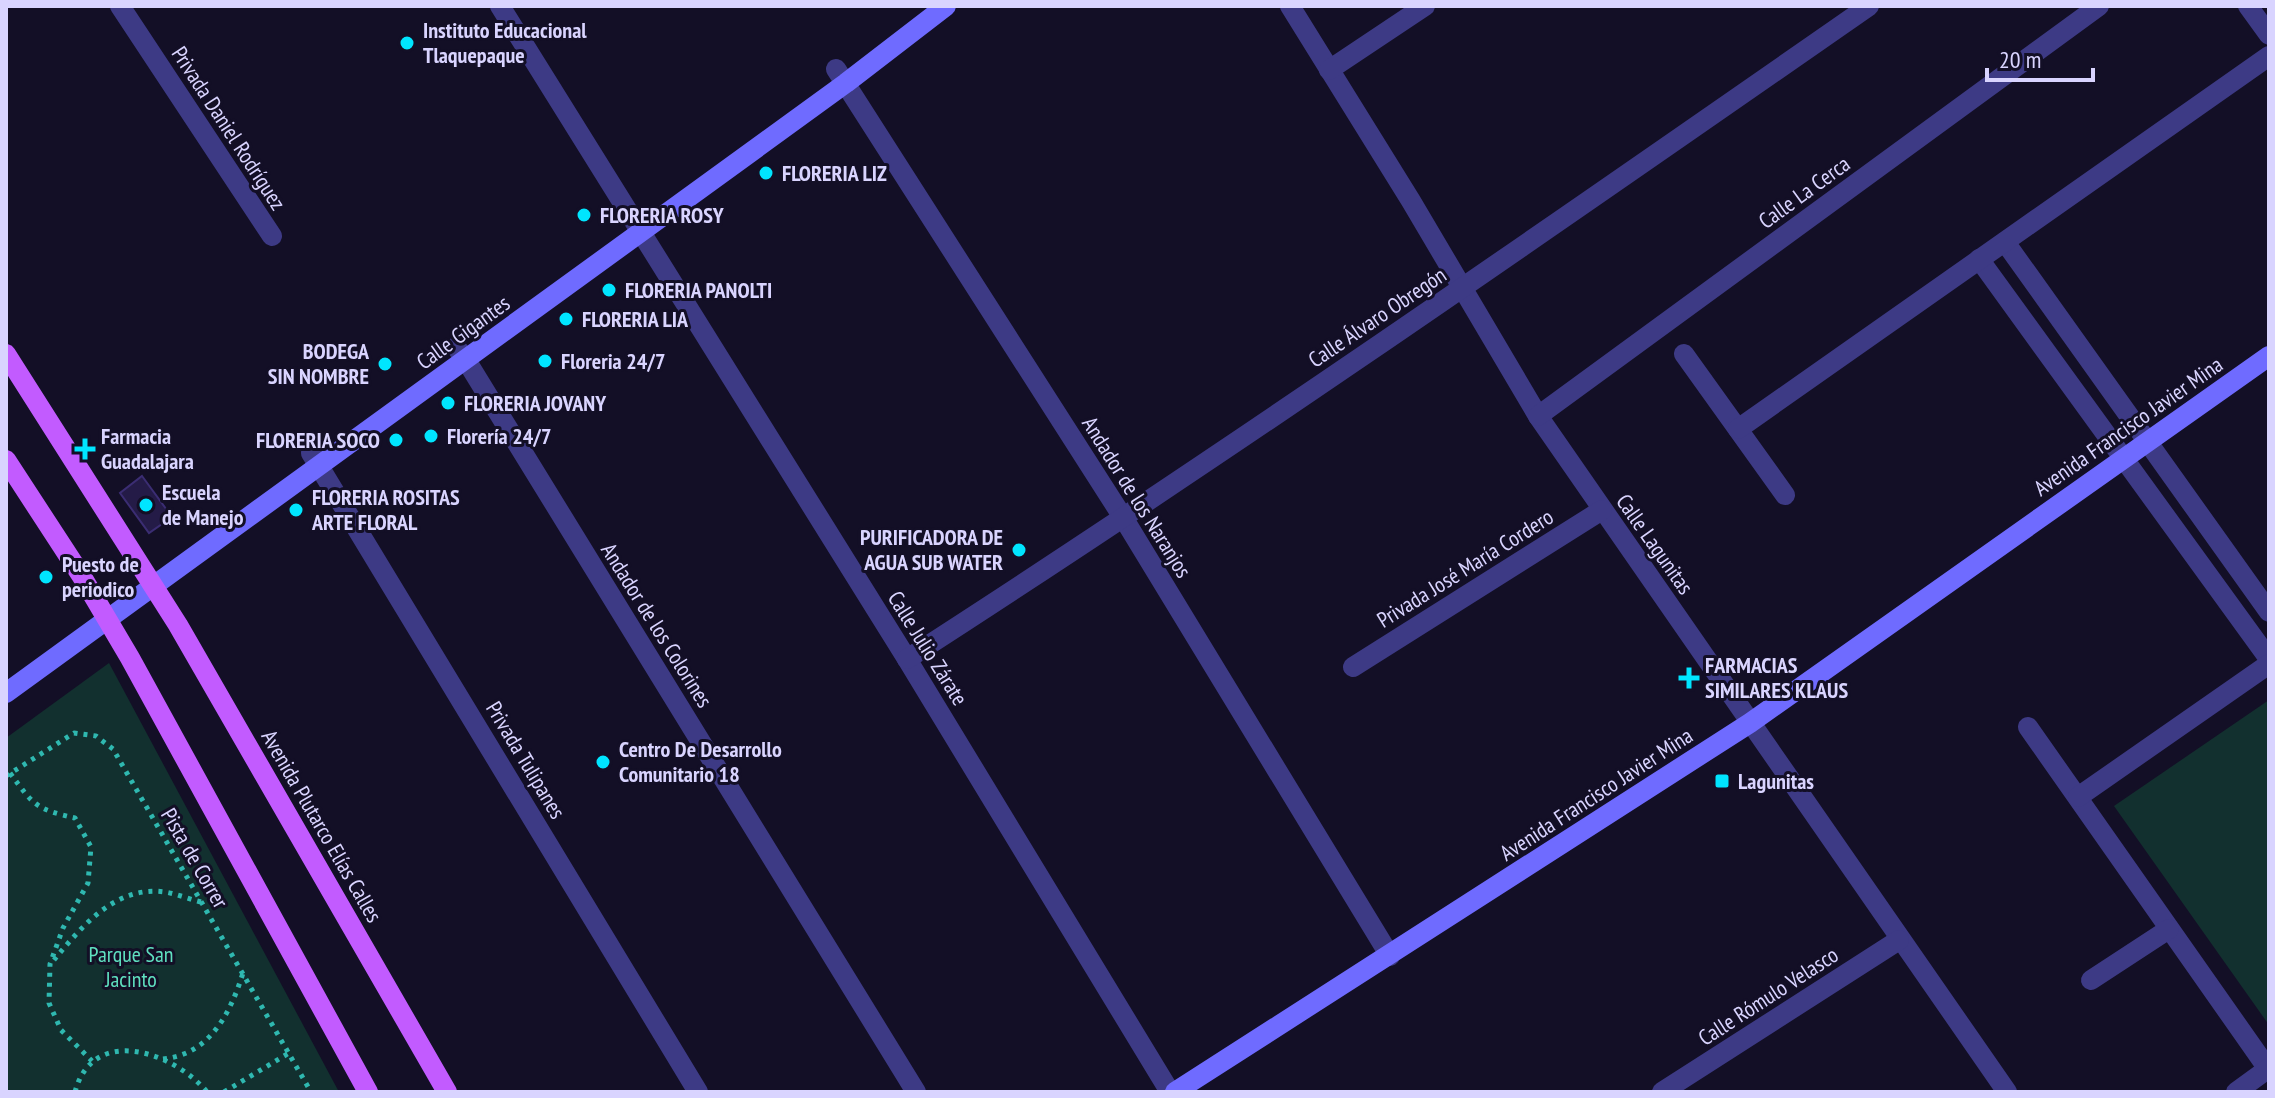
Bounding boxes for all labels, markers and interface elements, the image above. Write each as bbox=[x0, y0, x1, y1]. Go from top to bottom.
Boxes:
place label: Instituto Educacional Tlaquepaque bbox=[423, 16, 587, 69]
scale bar bbox=[1987, 32, 2093, 82]
marker: Instituto Educacional Tlaquepaque bbox=[398, 34, 416, 52]
street label: Privada Daniel Rodríguez bbox=[166, 41, 292, 215]
text: 20 m bbox=[1999, 44, 2041, 75]
street label: Calle La Cerca bbox=[1753, 149, 1855, 235]
place label: FLORERIA LIZ bbox=[782, 159, 887, 187]
marker: FLORERIA LIZ bbox=[757, 164, 775, 182]
place label: FLORERIA ROSY bbox=[600, 201, 724, 229]
marker: FLORERIA ROSY bbox=[575, 206, 593, 224]
street label: Calle Álvaro Obregón bbox=[1303, 261, 1451, 373]
place label: FLORERIA PANOLTI bbox=[625, 276, 772, 304]
marker: FLORERIA PANOLTI bbox=[600, 281, 618, 299]
street label: Calle Gigantes bbox=[411, 289, 515, 375]
place label: FLORERIA LIA bbox=[582, 305, 689, 333]
marker: FLORERIA LIA bbox=[557, 310, 575, 328]
place label: BODEGA SIN NOMBRE bbox=[268, 337, 370, 390]
place label: Floreria 24/7 bbox=[561, 347, 665, 375]
street label: Avenida Francisco Javier Mina bbox=[2028, 350, 2228, 502]
marker: Floreria 24/7 bbox=[536, 352, 554, 370]
marker: BODEGA SIN NOMBRE bbox=[376, 355, 394, 373]
place label: FLORERIA JOVANY bbox=[464, 389, 606, 417]
marker: FLORERIA JOVANY bbox=[439, 394, 457, 412]
street label: Andador de los Naranjos bbox=[1076, 411, 1198, 583]
place label: Farmacia Guadalajara bbox=[101, 422, 194, 475]
place label: Florería 24/7 bbox=[447, 422, 551, 450]
place label: FLORERIA SOCO bbox=[256, 426, 380, 454]
marker: Florería 24/7 bbox=[422, 427, 440, 445]
marker: FLORERIA SOCO bbox=[387, 431, 405, 449]
marker: Farmacia Guadalajara bbox=[76, 440, 94, 458]
place label: Escuela de Manejo bbox=[162, 478, 244, 531]
place label: FLORERIA ROSITAS ARTE FLORAL bbox=[311, 483, 460, 536]
street label: Calle Lagunitas bbox=[1610, 488, 1700, 600]
marker: Escuela de Manejo bbox=[137, 496, 155, 514]
marker: FLORERIA ROSITAS ARTE FLORAL bbox=[287, 501, 305, 519]
street label: Privada José María Cordero bbox=[1372, 502, 1558, 634]
place label: PURIFICADORA DE AGUA SUB WATER bbox=[860, 523, 1003, 576]
street label: Andador de los Colorines bbox=[595, 538, 719, 712]
marker: PURIFICADORA DE AGUA SUB WATER bbox=[1010, 541, 1028, 559]
place label: Puesto de periodico bbox=[62, 550, 139, 603]
marker: Puesto de periodico bbox=[37, 568, 55, 586]
street label: Calle Julio Zárate bbox=[882, 586, 974, 710]
place label: FARMACIAS SIMILARES KLAUS bbox=[1705, 651, 1848, 704]
marker: FARMACIAS SIMILARES KLAUS bbox=[1680, 669, 1698, 687]
street label: Privada Tulipanes bbox=[480, 696, 572, 824]
street label: Avenida Francisco Javier Mina bbox=[1494, 721, 1698, 867]
street label: Avenida Plutarco Elías Calles bbox=[256, 725, 388, 927]
place label: Centro De Desarrollo Comunitario 18 bbox=[619, 735, 782, 788]
marker: Centro De Desarrollo Comunitario 18 bbox=[594, 753, 612, 771]
place label: Lagunitas bbox=[1738, 767, 1814, 795]
marker: Lagunitas bbox=[1713, 772, 1731, 790]
street label: Pista de Correr bbox=[155, 803, 235, 913]
park label: Parque San Jacinto bbox=[89, 940, 173, 993]
street label: Calle Rómulo Velasco bbox=[1693, 940, 1843, 1052]

